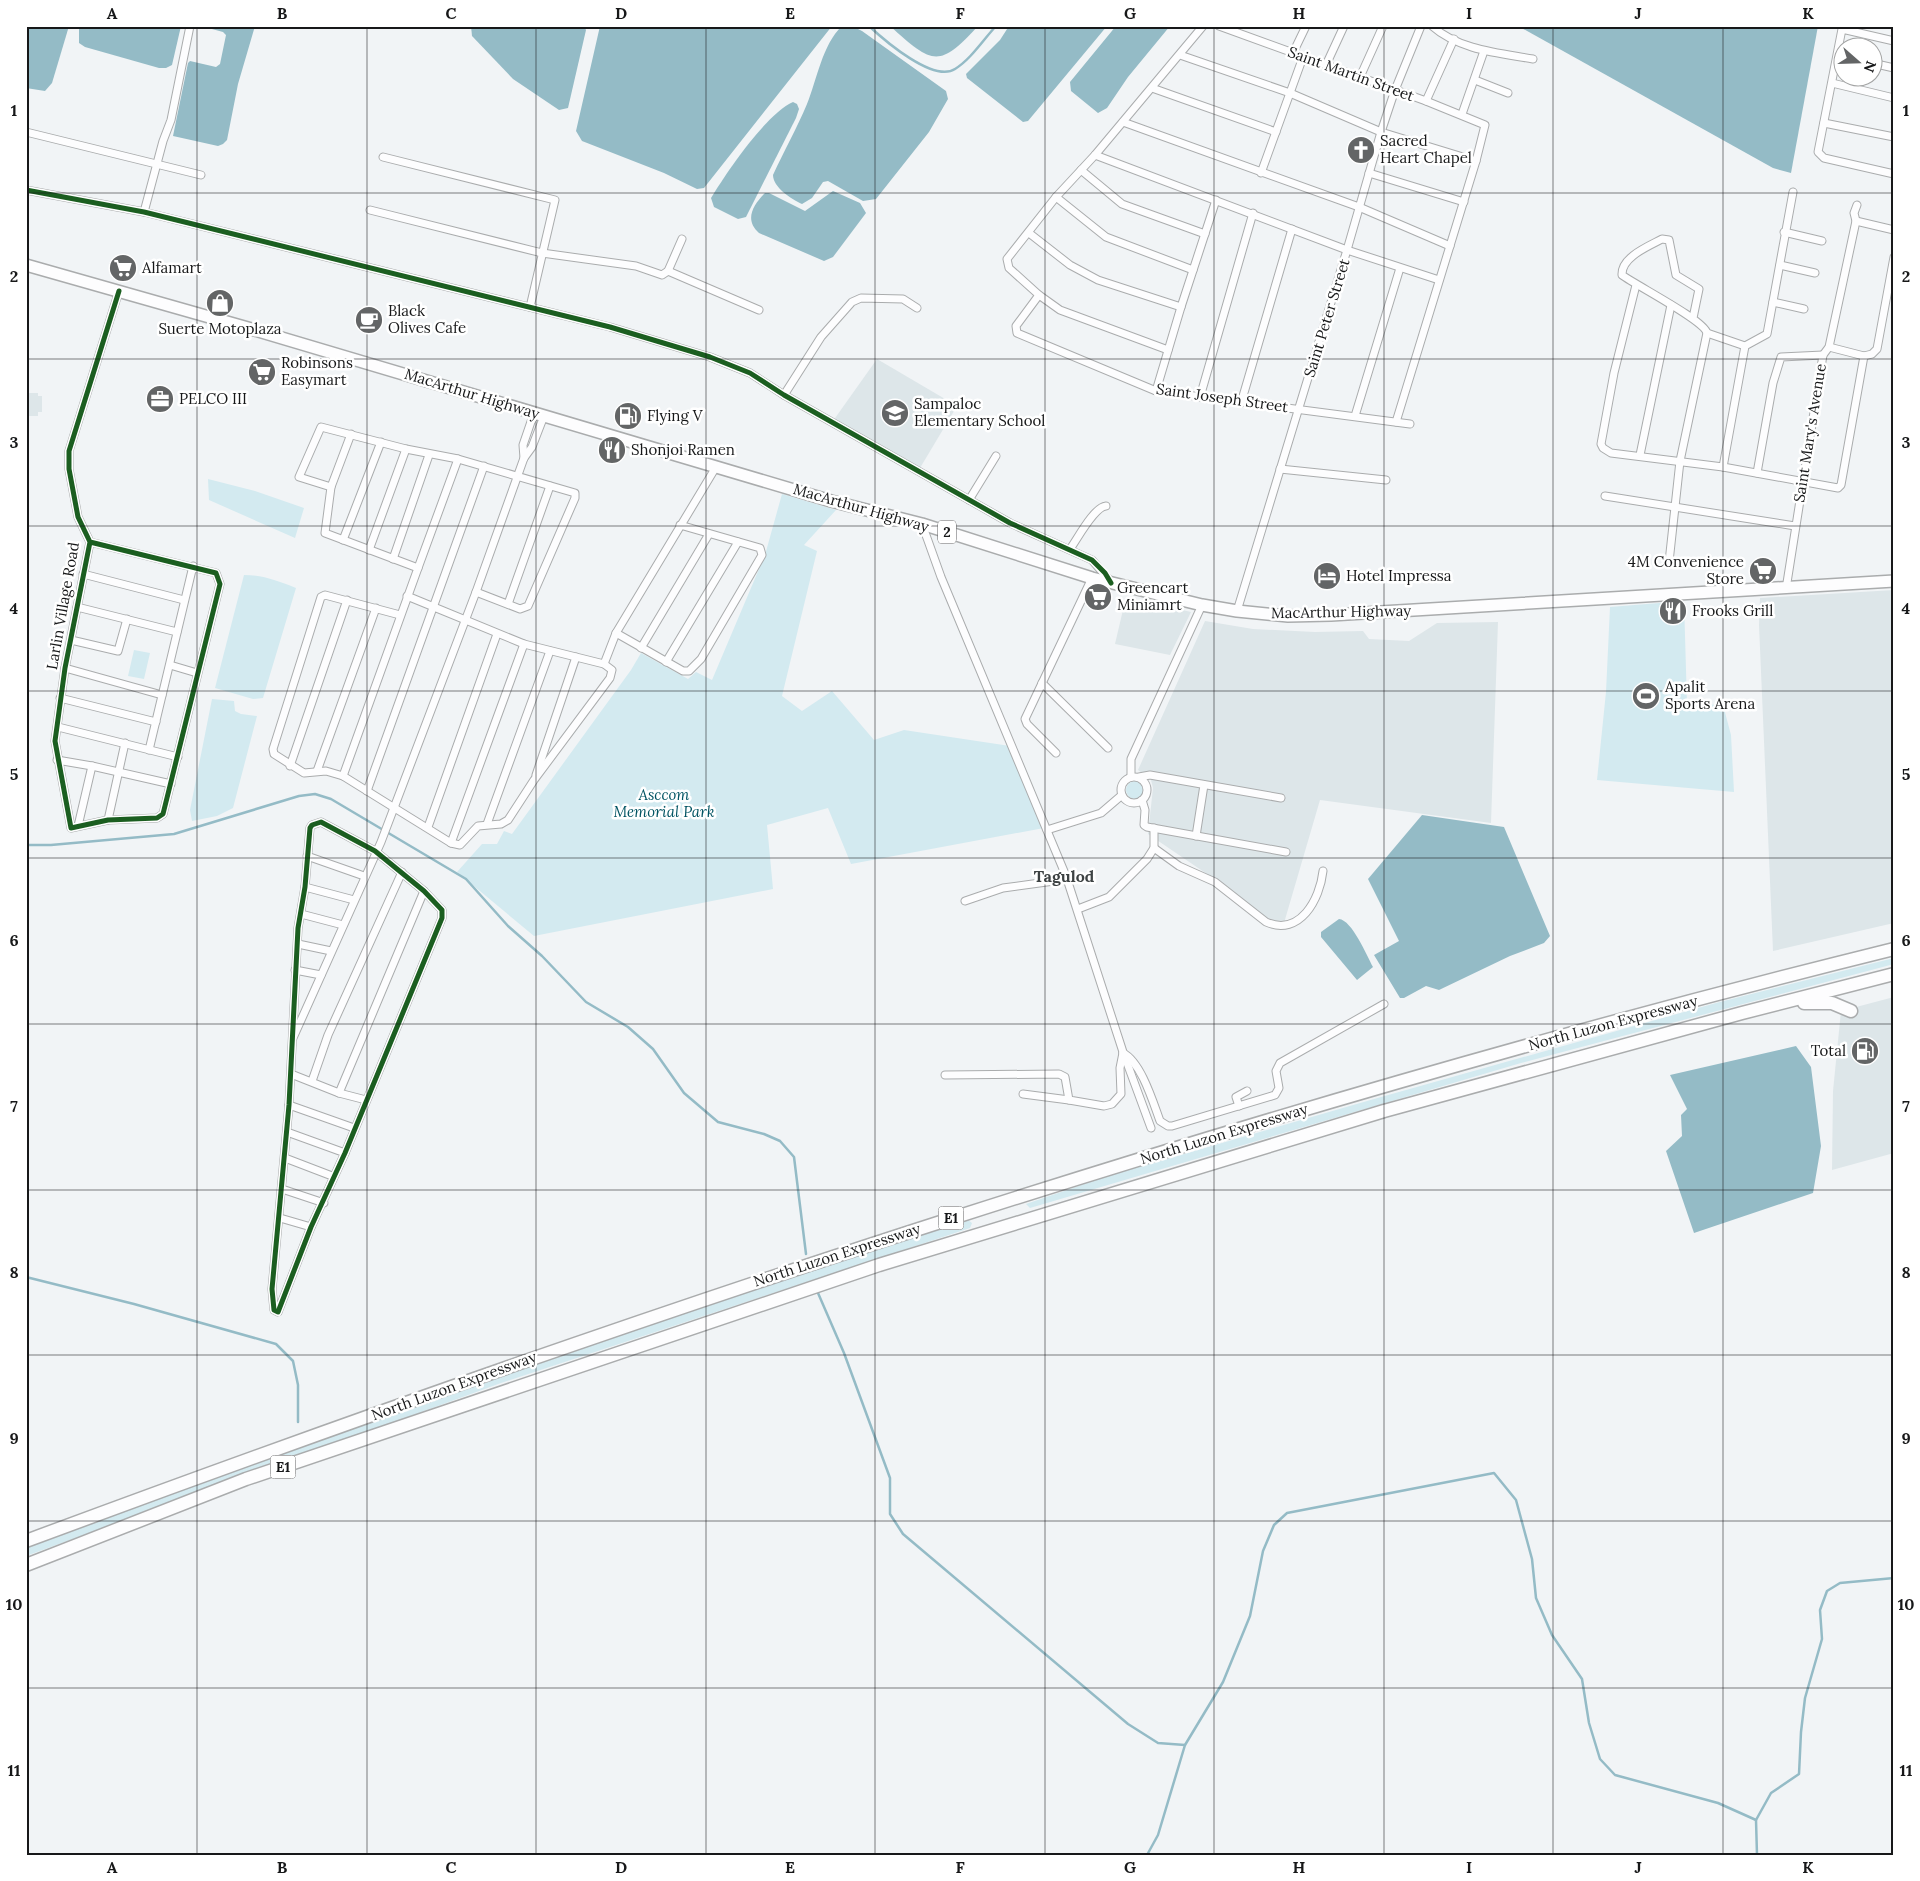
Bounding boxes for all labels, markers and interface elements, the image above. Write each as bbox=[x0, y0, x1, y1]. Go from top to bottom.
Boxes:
text: A bbox=[107, 3, 118, 23]
text: B bbox=[277, 3, 288, 23]
text: C bbox=[445, 3, 457, 23]
text: D bbox=[615, 3, 627, 23]
text: E bbox=[785, 3, 795, 23]
text: F bbox=[955, 3, 965, 23]
text: G bbox=[1124, 3, 1136, 23]
text: H bbox=[1293, 3, 1306, 23]
text: I bbox=[1466, 3, 1472, 23]
text: J bbox=[1634, 3, 1642, 23]
text: K bbox=[1802, 3, 1814, 23]
north arrow bbox=[1832, 38, 1882, 88]
street label: Saint Martin Street bbox=[1285, 42, 1417, 105]
text: N bbox=[1860, 58, 1881, 75]
text: 1 bbox=[11, 100, 17, 120]
text: 1 bbox=[1903, 100, 1909, 120]
place label: Sacred Heart Chapel bbox=[1380, 131, 1472, 167]
church icon: Sacred Heart Chapel bbox=[1346, 135, 1376, 165]
supermarket icon: Alfamart bbox=[108, 253, 138, 283]
street label: Saint Peter Street bbox=[1299, 256, 1354, 379]
place label: Alfamart bbox=[141, 258, 202, 277]
text: 2 bbox=[10, 266, 18, 286]
text: 2 bbox=[1902, 266, 1910, 286]
shop icon: Suerte Motoplaza bbox=[205, 288, 235, 318]
place label: Black Olives Cafe bbox=[388, 301, 466, 337]
cafe icon: Black Olives Cafe bbox=[354, 305, 384, 335]
place label: Suerte Motoplaza bbox=[158, 319, 282, 338]
place label: Robinsons Easymart bbox=[281, 353, 353, 389]
supermarket icon: Robinsons Easymart bbox=[247, 357, 277, 387]
street label: Saint Mary's Avenue bbox=[1789, 362, 1830, 504]
street label: MacArthur Highway bbox=[402, 364, 542, 423]
street label: Saint Joseph Street bbox=[1155, 379, 1289, 416]
office icon: PELCO III bbox=[145, 384, 175, 414]
place label: PELCO III bbox=[179, 389, 247, 408]
place label: Sampaloc Elementary School bbox=[914, 394, 1045, 430]
school or university icon: Sampaloc Elementary School bbox=[880, 398, 910, 428]
fuel station icon: Flying V bbox=[613, 401, 643, 431]
place label: Flying V bbox=[647, 406, 704, 425]
text: 3 bbox=[10, 432, 19, 452]
text: 3 bbox=[1902, 432, 1911, 452]
restaurant icon: Shonjoi Ramen bbox=[597, 435, 627, 465]
place label: Shonjoi Ramen bbox=[631, 440, 735, 459]
street label: MacArthur Highway bbox=[791, 479, 931, 536]
road number: 2 bbox=[938, 520, 956, 544]
street label: Larlin Village Road bbox=[42, 541, 83, 671]
place label: 4M Convenience Store bbox=[1628, 552, 1744, 588]
supermarket icon: 4M Convenience Store bbox=[1748, 556, 1778, 586]
hotel icon: Hotel Impressa bbox=[1312, 561, 1342, 591]
place label: Hotel Impressa bbox=[1346, 566, 1452, 585]
place label: Greencart Miniamrt bbox=[1117, 578, 1188, 614]
supermarket icon: Greencart Miniamrt bbox=[1083, 582, 1113, 612]
restaurant icon: Frooks Grill bbox=[1658, 596, 1688, 626]
text: 4 bbox=[10, 598, 19, 618]
text: 4 bbox=[1902, 598, 1911, 618]
street label: MacArthur Highway bbox=[1271, 601, 1411, 622]
place label: Frooks Grill bbox=[1692, 601, 1773, 620]
place label: Apalit Sports Arena bbox=[1664, 677, 1755, 713]
sports icon: Apalit Sports Arena bbox=[1631, 681, 1661, 711]
text: 5 bbox=[10, 764, 19, 784]
text: 5 bbox=[1902, 764, 1911, 784]
park label: Asccom Memorial Park bbox=[613, 785, 715, 821]
district label: Tagulod bbox=[1034, 866, 1095, 886]
text: 6 bbox=[9, 930, 19, 950]
text: 6 bbox=[1901, 930, 1911, 950]
street label: North Luzon Expressway bbox=[1526, 991, 1700, 1054]
fuel station icon: Total bbox=[1850, 1036, 1880, 1066]
place label: Total bbox=[1811, 1041, 1846, 1060]
text: 7 bbox=[10, 1096, 18, 1116]
text: 7 bbox=[1902, 1096, 1910, 1116]
street label: North Luzon Expressway bbox=[1138, 1099, 1310, 1168]
road number: E1 bbox=[938, 1206, 964, 1230]
street label: North Luzon Expressway bbox=[751, 1219, 923, 1291]
text: 8 bbox=[9, 1262, 19, 1282]
text: 8 bbox=[1901, 1262, 1911, 1282]
street label: North Luzon Expressway bbox=[369, 1347, 539, 1424]
text: 9 bbox=[9, 1428, 19, 1448]
text: 9 bbox=[1901, 1428, 1911, 1448]
road number: E1 bbox=[270, 1455, 296, 1478]
text: 10 bbox=[6, 1594, 22, 1614]
text: 10 bbox=[1898, 1594, 1914, 1614]
text: 11 bbox=[8, 1760, 21, 1780]
text: 11 bbox=[1900, 1760, 1913, 1780]
text: A bbox=[107, 1857, 118, 1877]
text: B bbox=[277, 1857, 288, 1877]
text: C bbox=[445, 1857, 457, 1877]
text: D bbox=[615, 1857, 627, 1877]
text: E bbox=[785, 1857, 795, 1877]
text: F bbox=[955, 1857, 965, 1877]
text: G bbox=[1124, 1857, 1136, 1877]
text: H bbox=[1293, 1857, 1306, 1877]
text: I bbox=[1466, 1857, 1472, 1877]
text: J bbox=[1634, 1857, 1642, 1877]
text: K bbox=[1802, 1857, 1814, 1877]

